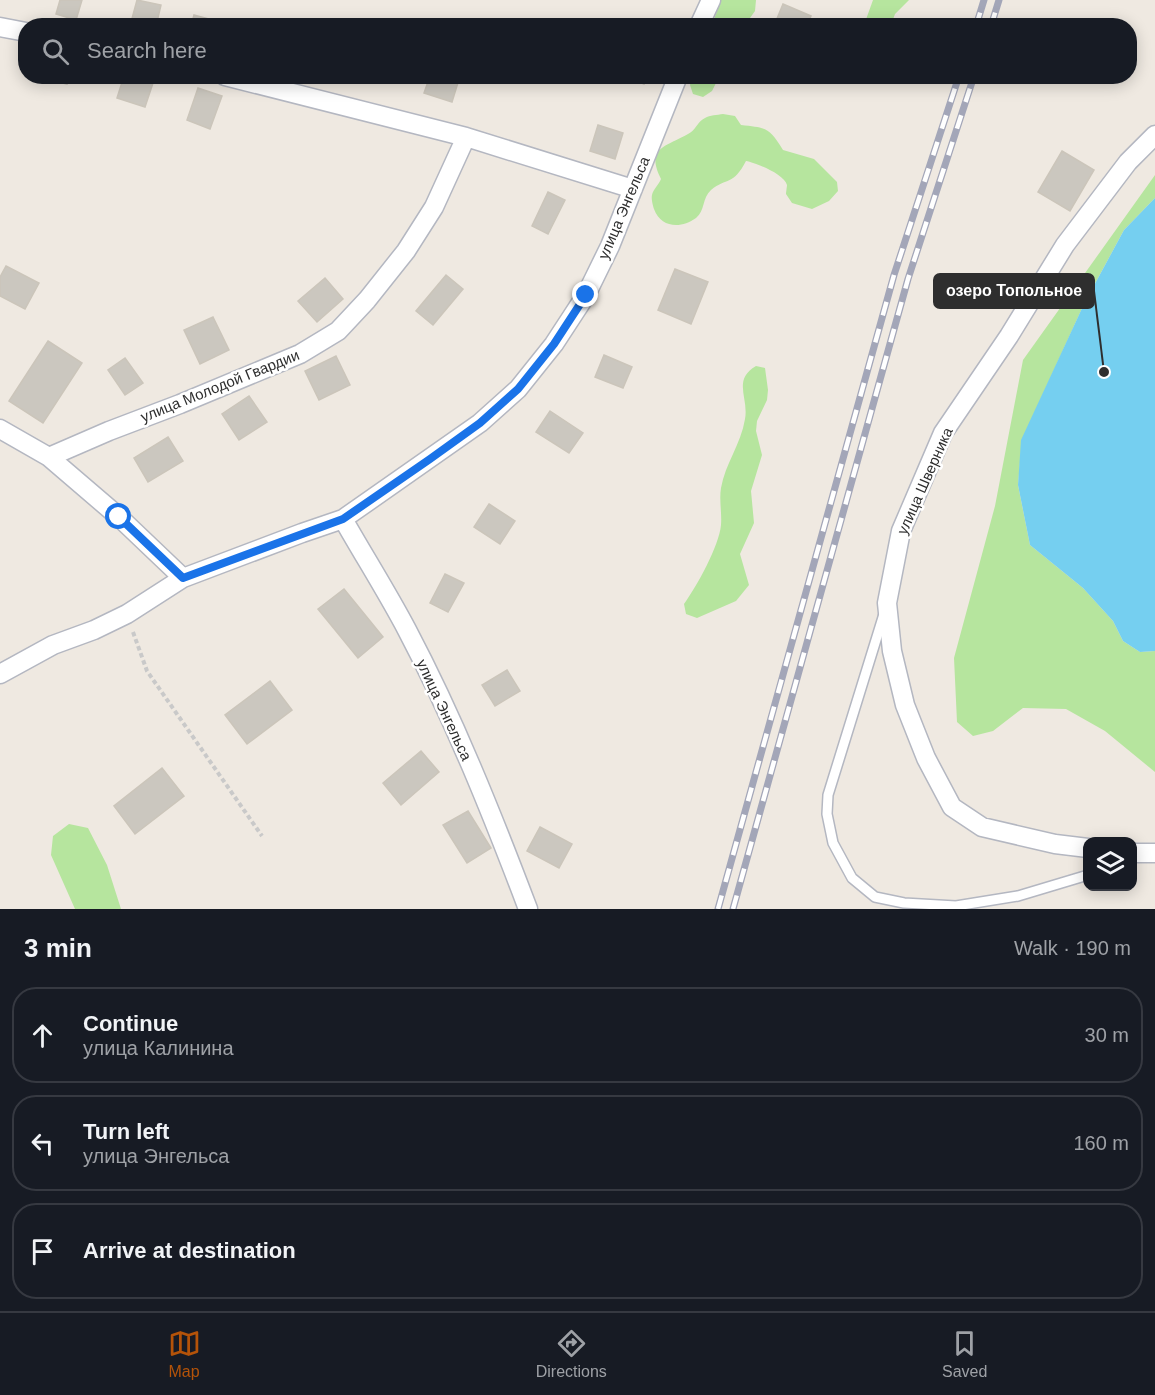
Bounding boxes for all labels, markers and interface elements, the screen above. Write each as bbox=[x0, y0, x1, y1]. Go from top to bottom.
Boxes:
search box bbox=[18, 18, 1137, 84]
icon: search bbox=[39, 35, 72, 68]
text: Search here bbox=[87, 38, 207, 63]
street label: улица Энгельса bbox=[594, 153, 653, 262]
callout: озеро Топольное bbox=[934, 274, 1094, 308]
route end bbox=[572, 281, 598, 307]
text: озеро Топольное bbox=[946, 282, 1082, 299]
street label: улица Молодой Гвардии bbox=[138, 346, 302, 425]
street label: улица Шверника bbox=[893, 424, 956, 537]
route start bbox=[105, 503, 131, 529]
street label: улица Энгельса bbox=[414, 656, 476, 764]
map controls bbox=[1083, 837, 1137, 891]
button: layers bbox=[1083, 837, 1137, 891]
text: 3 min bbox=[24, 933, 92, 963]
text: Walk · 190 m bbox=[1014, 937, 1131, 959]
text: Continue bbox=[83, 1011, 178, 1036]
icon: ahead bbox=[26, 1019, 59, 1052]
text: 30 m bbox=[1085, 1024, 1129, 1046]
text: улица Калинина bbox=[83, 1037, 234, 1059]
text: Turn left bbox=[83, 1119, 169, 1144]
icon: left bbox=[26, 1127, 59, 1160]
text: 160 m bbox=[1073, 1132, 1129, 1154]
text: улица Энгельса bbox=[83, 1145, 229, 1167]
icon: arrive bbox=[26, 1235, 59, 1268]
text: Arrive at destination bbox=[83, 1238, 296, 1263]
tab: Map bbox=[168, 1327, 201, 1381]
tab: Directions bbox=[536, 1327, 607, 1381]
tab: Saved bbox=[942, 1327, 987, 1381]

